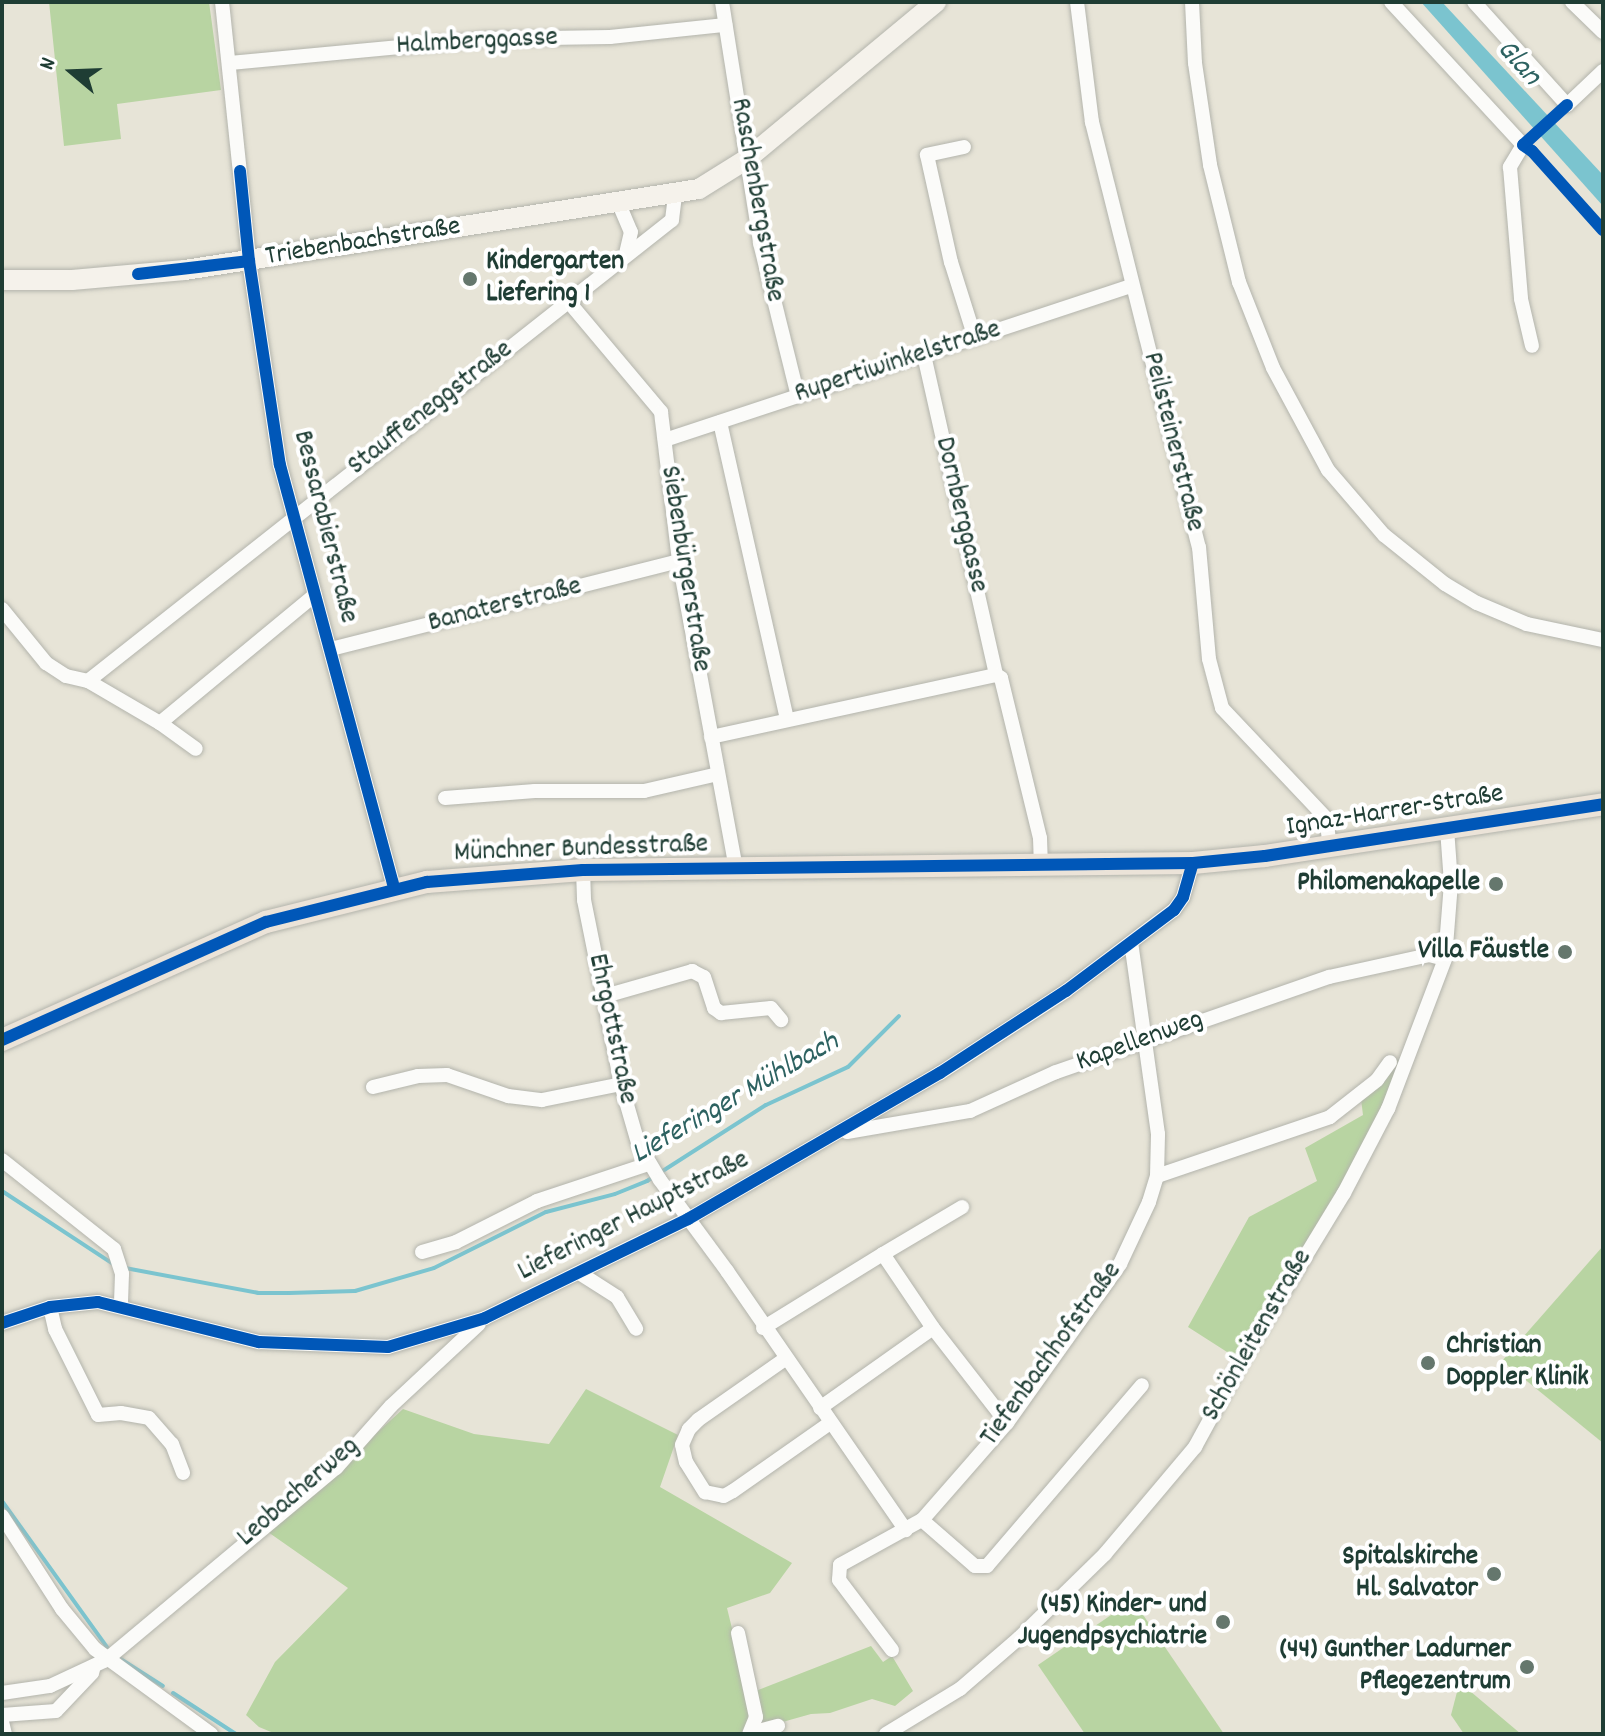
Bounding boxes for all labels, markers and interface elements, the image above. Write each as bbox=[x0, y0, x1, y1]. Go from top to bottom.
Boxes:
street label: Halmberggasse bbox=[395, 22, 559, 64]
north arrow bbox=[32, 32, 112, 112]
water label: Glan bbox=[1487, 33, 1547, 95]
text: N bbox=[32, 54, 65, 74]
street label: Raschenbergstraße bbox=[722, 96, 790, 304]
street label: Triebenbachstraße bbox=[263, 211, 463, 275]
place label: Kindergarten Liefering 1 bbox=[486, 246, 624, 312]
marker: Kindergarten Liefering 1 bbox=[461, 270, 479, 288]
street label: Rupertiwinkelstraße bbox=[791, 314, 1005, 412]
street label: Stauffeneggstraße bbox=[342, 334, 520, 484]
street label: Peilsteinerstraße bbox=[1134, 349, 1210, 535]
street label: Bessarabierstraße bbox=[284, 427, 364, 627]
street label: Dornberggasse bbox=[926, 434, 994, 596]
street label: Siebenbürgerstraße bbox=[651, 464, 717, 674]
street label: Banaterstraße bbox=[425, 571, 585, 641]
street label: Ignaz-Harrer-Straße bbox=[1284, 778, 1506, 846]
street label: Münchner Bundesstraße bbox=[453, 829, 709, 871]
place label: Philomenakapelle bbox=[1297, 867, 1480, 901]
marker: Philomenakapelle bbox=[1487, 875, 1505, 893]
place label: Villa Fäustle bbox=[1418, 935, 1549, 969]
marker: Villa Fäustle bbox=[1556, 943, 1574, 961]
street label: Ehrgottstraße bbox=[579, 951, 643, 1107]
street label: Kapellenweg bbox=[1072, 1004, 1208, 1080]
water label: Lieferinger Mühlbach bbox=[626, 1026, 846, 1174]
street label: Lieferinger Hauptstraße bbox=[513, 1144, 755, 1290]
street label: Schönleitenstraße bbox=[1195, 1244, 1321, 1428]
street label: Tiefenbachhofstraße bbox=[974, 1256, 1130, 1454]
place label: Christian Doppler Klinik bbox=[1446, 1330, 1589, 1396]
marker: Christian Doppler Klinik bbox=[1417, 1352, 1439, 1374]
street label: Leobacherweg bbox=[231, 1431, 367, 1555]
place label: Spitalskirche Hl. Salvator bbox=[1342, 1541, 1478, 1607]
marker: Spitalskirche Hl. Salvator bbox=[1485, 1565, 1503, 1583]
place label: (45) Kinder- und Jugendpsychiatrie bbox=[1018, 1589, 1207, 1655]
marker: (45) Kinder- und Jugendpsychiatrie bbox=[1214, 1613, 1232, 1631]
place label: (44) Gunther Ladurner Pflegezentrum bbox=[1280, 1634, 1511, 1700]
marker: (44) Gunther Ladurner Pflegezentrum bbox=[1518, 1658, 1536, 1676]

